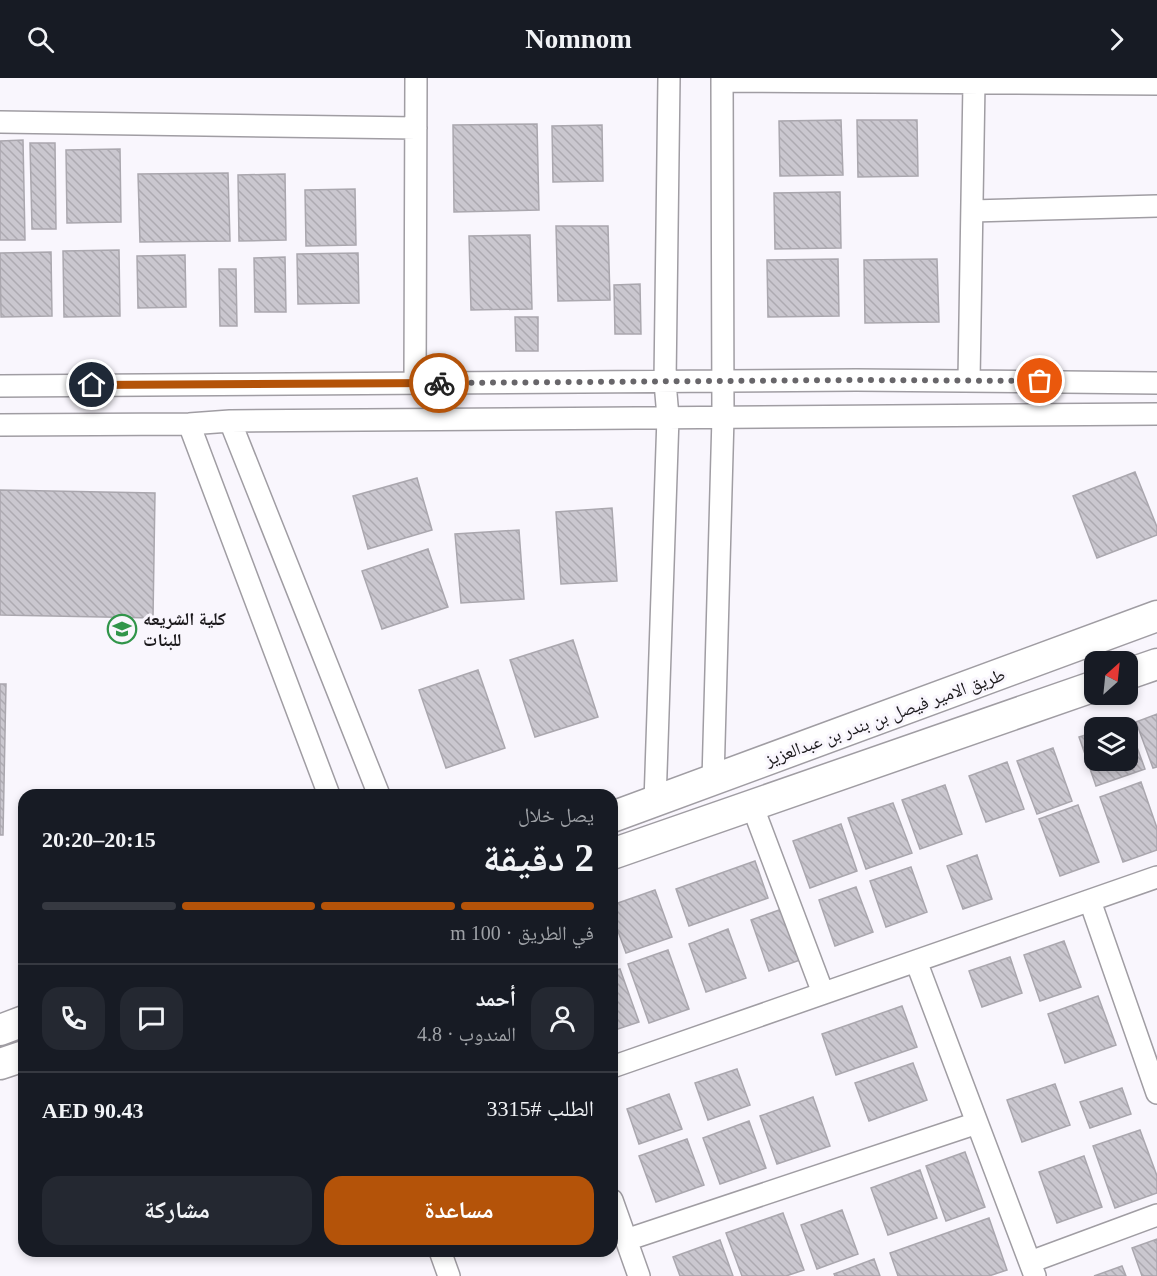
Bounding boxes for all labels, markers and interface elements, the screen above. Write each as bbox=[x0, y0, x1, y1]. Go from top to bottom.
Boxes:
icon: search bbox=[24, 23, 57, 56]
icon: forward bbox=[1100, 23, 1133, 56]
text: Nomnom bbox=[525, 24, 632, 54]
courier bbox=[409, 353, 469, 413]
pin bbox=[1014, 355, 1065, 406]
pin bbox=[66, 359, 117, 410]
icon: bag bbox=[1023, 364, 1056, 397]
icon: bike bbox=[423, 367, 456, 400]
icon: home bbox=[75, 368, 108, 401]
place label: كلية الشريعه للبنات bbox=[143, 609, 226, 651]
school or university icon: كلية الشريعه للبنات bbox=[106, 613, 138, 645]
north arrow bbox=[1084, 651, 1138, 705]
map controls bbox=[1084, 651, 1138, 771]
street label: طريق الامير فيصل بن بندر بن عبدالعزيز bbox=[761, 664, 1008, 771]
button: layers bbox=[1084, 717, 1138, 771]
text: يصل خلال bbox=[518, 804, 594, 826]
text: 20:15–20:20 bbox=[42, 827, 156, 852]
text: 2 دقيقة bbox=[483, 836, 594, 879]
text: في الطريق · 100 m bbox=[450, 922, 594, 944]
text: أحمد bbox=[476, 986, 516, 1011]
button: phone bbox=[42, 987, 105, 1050]
button: chat bbox=[120, 987, 183, 1050]
button: person bbox=[531, 987, 594, 1050]
text: المندوب · 4.8 bbox=[417, 1023, 516, 1045]
text: الطلب #3315 bbox=[486, 1096, 594, 1121]
text: AED 90.43 bbox=[42, 1098, 143, 1123]
button: مشاركة bbox=[42, 1176, 312, 1245]
button: مساعدة bbox=[324, 1176, 594, 1245]

